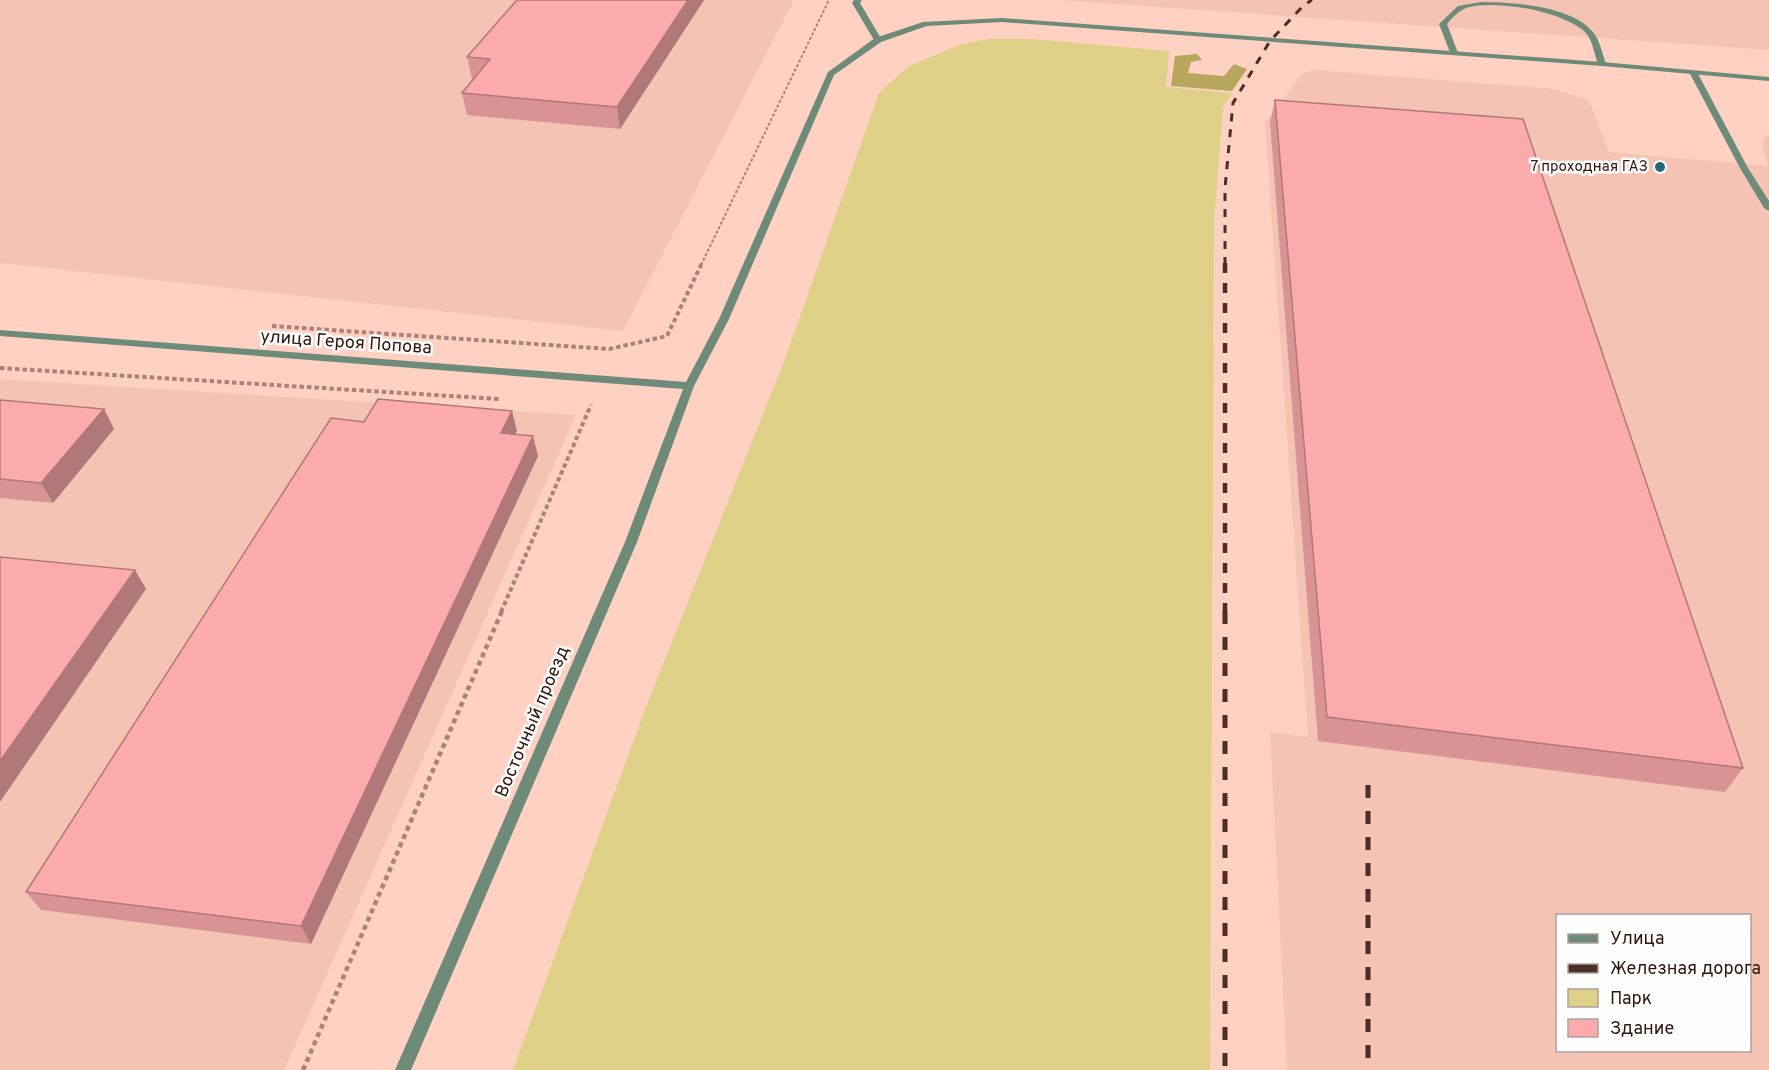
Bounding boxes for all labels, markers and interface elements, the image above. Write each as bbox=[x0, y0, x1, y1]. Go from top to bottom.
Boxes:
place label: 7 проходная ГАЗ bbox=[1530, 158, 1648, 177]
marker: 7 проходная ГАЗ bbox=[1653, 160, 1667, 174]
street label: улица Героя Попова bbox=[259, 326, 433, 360]
street label: Восточный проезд bbox=[491, 643, 575, 801]
legend bbox=[1556, 914, 1751, 1052]
text: Улица bbox=[1610, 928, 1664, 951]
text: Железная дорога bbox=[1610, 958, 1761, 981]
text: Парк bbox=[1610, 988, 1652, 1011]
text: Здание bbox=[1610, 1018, 1674, 1041]

